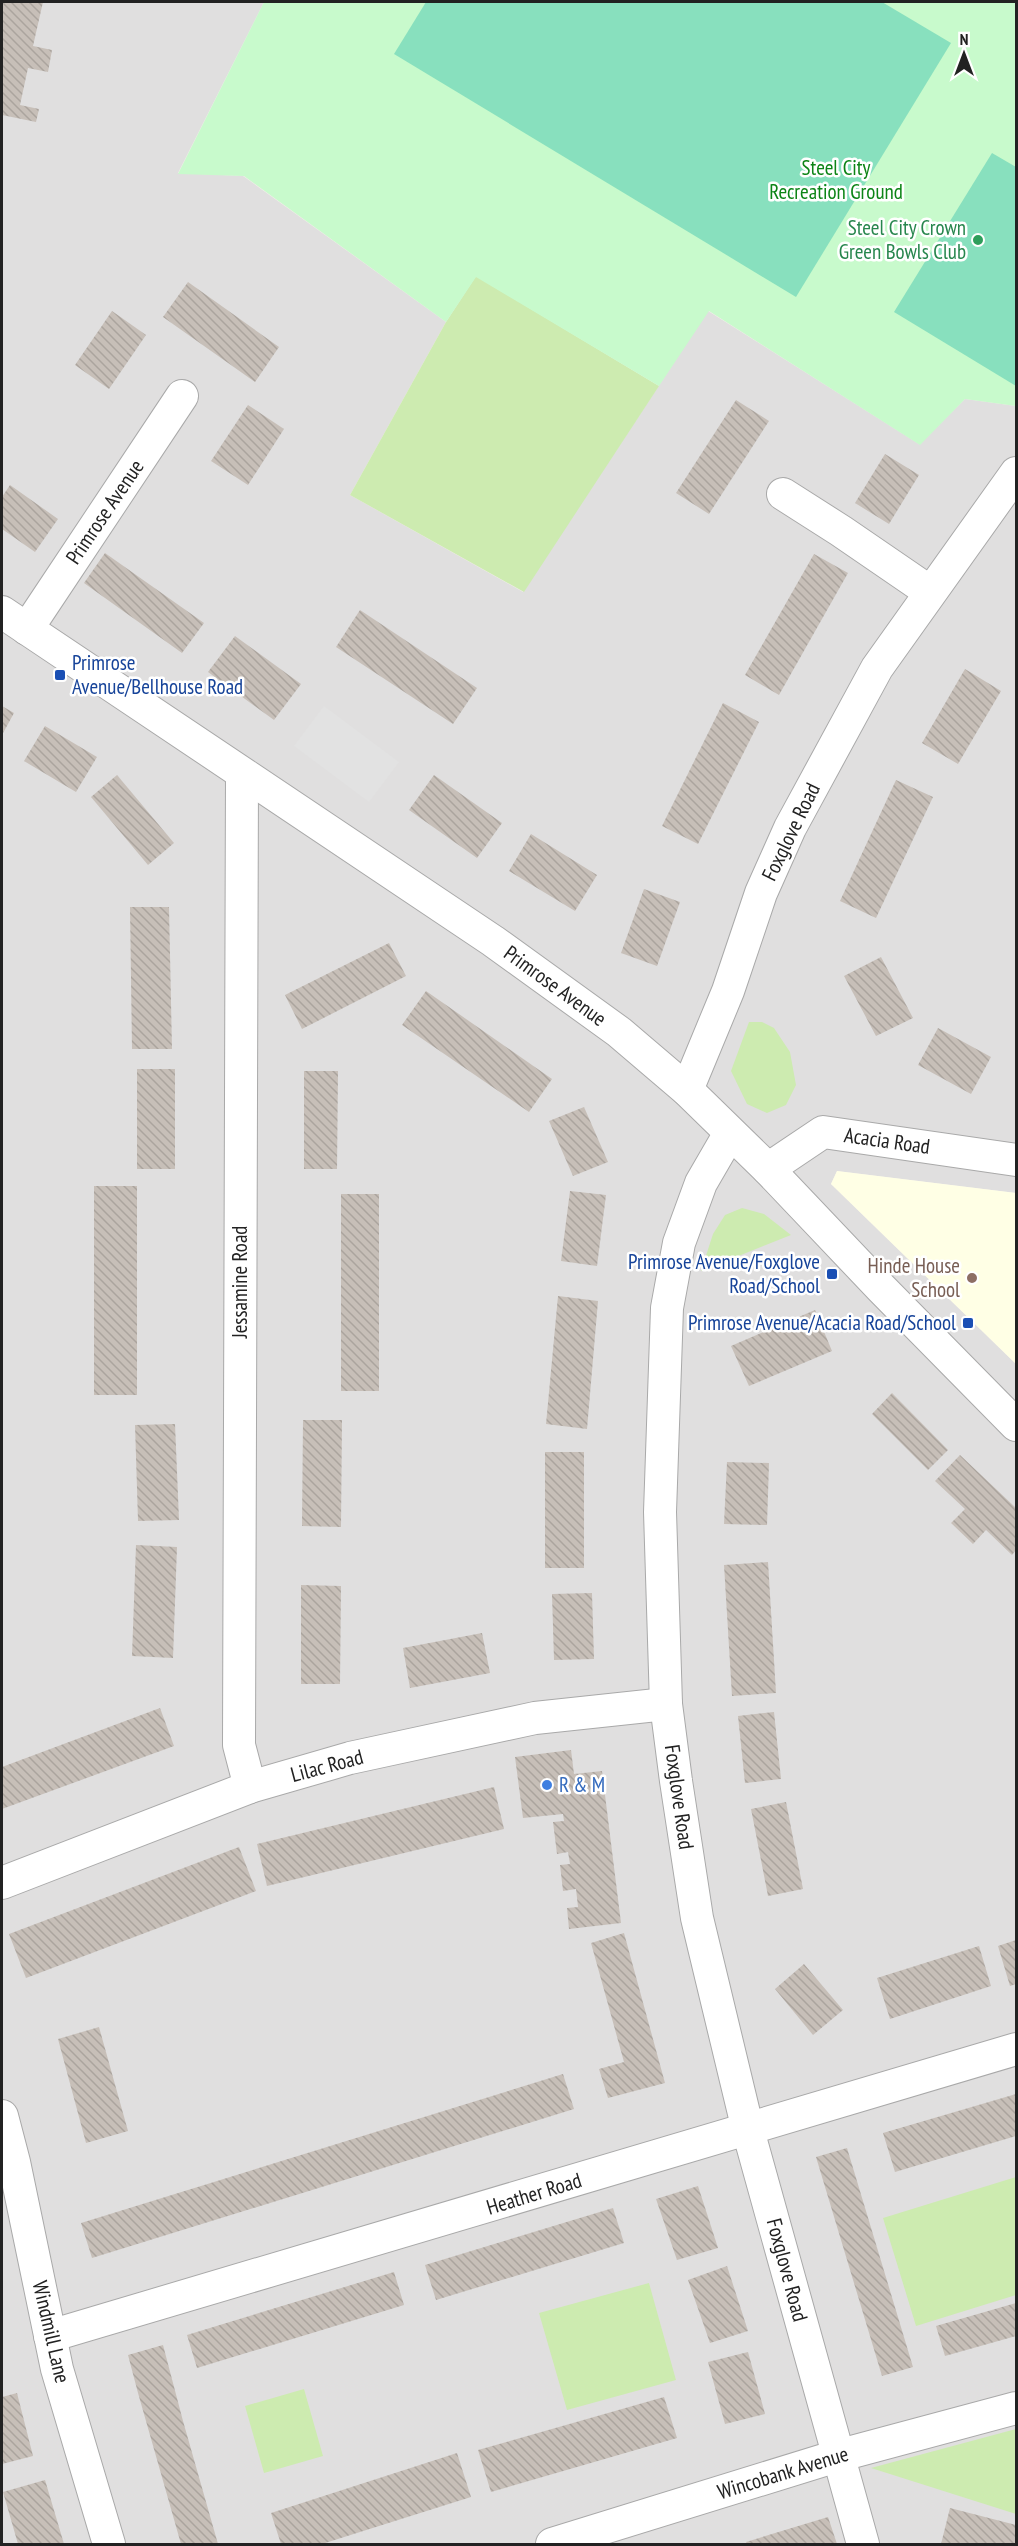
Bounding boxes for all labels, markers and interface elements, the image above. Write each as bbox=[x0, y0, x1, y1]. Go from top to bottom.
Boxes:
north arrow bbox=[934, 24, 994, 84]
text: N bbox=[960, 29, 968, 49]
park label: Steel City Recreation Ground bbox=[769, 154, 903, 205]
place label: Steel City Crown Green Bowls Club bbox=[839, 214, 966, 265]
marker: Steel City Crown Green Bowls Club bbox=[971, 233, 985, 247]
street label: Primrose Avenue bbox=[60, 454, 149, 569]
place label: Primrose Avenue/Bellhouse Road bbox=[72, 649, 243, 700]
marker: Primrose Avenue/Bellhouse Road bbox=[53, 668, 67, 682]
street label: Foxglove Road bbox=[755, 778, 826, 885]
street label: Primrose Avenue bbox=[499, 939, 612, 1032]
street label: Acacia Road bbox=[842, 1121, 932, 1160]
street label: Jessamine Road bbox=[226, 1226, 253, 1339]
place label: Primrose Avenue/Foxglove Road/School bbox=[628, 1248, 820, 1299]
place label: Hinde House School bbox=[868, 1252, 960, 1303]
marker: Primrose Avenue/Foxglove Road/School bbox=[825, 1267, 839, 1281]
marker: Hinde House School bbox=[965, 1271, 979, 1285]
place label: Primrose Avenue/Acacia Road/School bbox=[688, 1309, 956, 1336]
marker: Primrose Avenue/Acacia Road/School bbox=[961, 1316, 975, 1330]
street label: Lilac Road bbox=[288, 1743, 366, 1788]
street label: Foxglove Road bbox=[659, 1743, 700, 1851]
place label: R & M bbox=[559, 1771, 605, 1798]
marker: R & M bbox=[540, 1778, 554, 1792]
street label: Heather Road bbox=[483, 2166, 585, 2221]
street label: Foxglove Road bbox=[761, 2215, 814, 2324]
street label: Windmill Lane bbox=[27, 2278, 76, 2386]
street label: Wincobank Avenue bbox=[714, 2440, 852, 2505]

